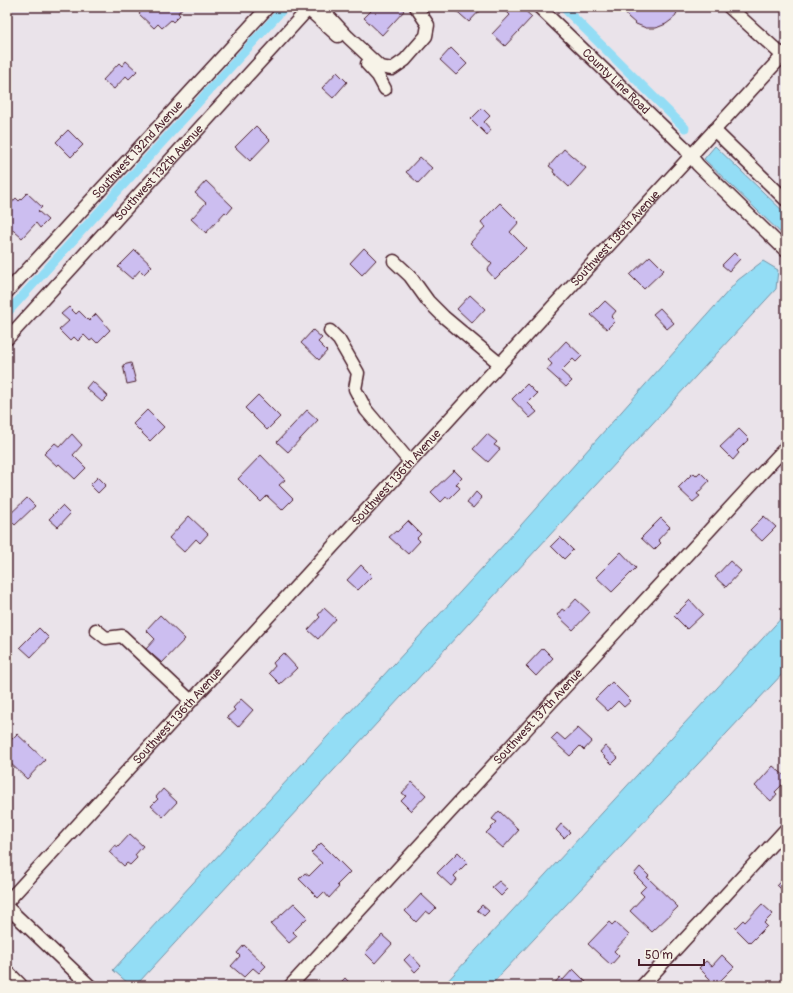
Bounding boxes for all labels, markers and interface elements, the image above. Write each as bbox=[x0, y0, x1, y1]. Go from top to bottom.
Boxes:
street label: County Line Road bbox=[579, 45, 653, 117]
street label: Southwest 132nd Avenue bbox=[89, 98, 186, 202]
street label: Southwest 132th Avenue bbox=[111, 122, 206, 224]
street label: Southwest 136th Avenue bbox=[567, 187, 663, 290]
street label: Southwest 136th Avenue bbox=[348, 426, 444, 529]
street label: Southwest 136th Avenue bbox=[129, 665, 225, 767]
street label: Southwest 137th Avenue bbox=[490, 666, 586, 768]
scale bar bbox=[639, 941, 704, 967]
text: 50 m bbox=[645, 948, 673, 963]

